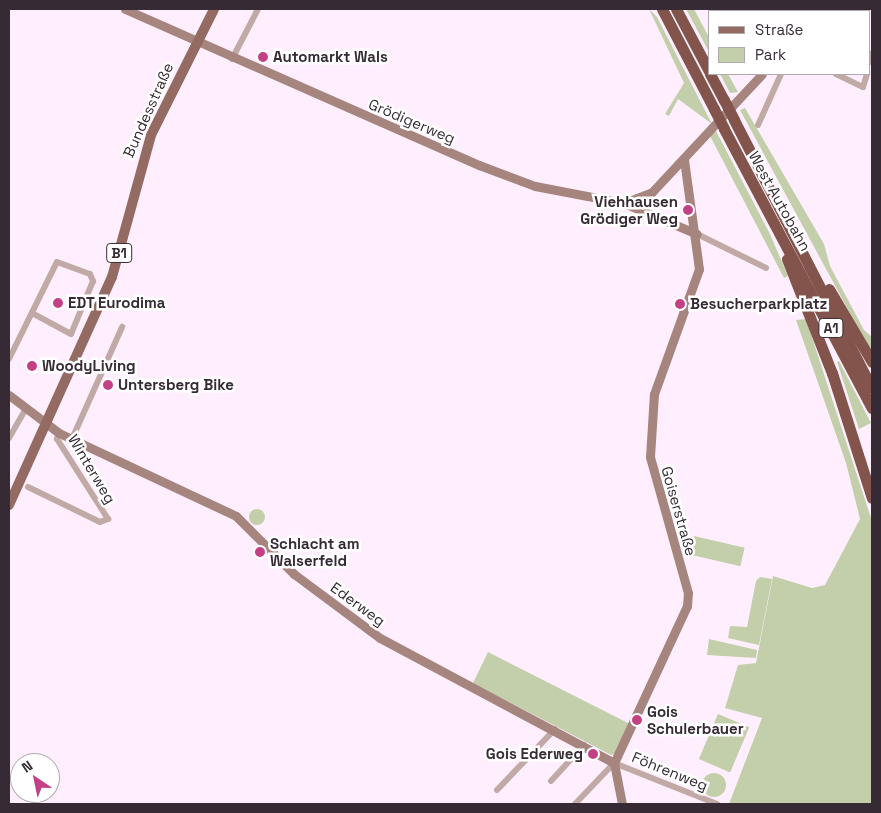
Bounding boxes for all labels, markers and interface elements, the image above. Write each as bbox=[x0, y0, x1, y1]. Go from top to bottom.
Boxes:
legend bbox=[708, 10, 871, 75]
text: Straße bbox=[755, 20, 803, 39]
text: Park bbox=[755, 45, 786, 64]
place label: Automarkt Wals bbox=[273, 48, 388, 66]
marker: Automarkt Wals bbox=[257, 51, 269, 63]
street label: Bundesstraße bbox=[119, 60, 177, 160]
street label: Grödigerweg bbox=[366, 95, 458, 147]
street label: West Autobahn bbox=[745, 148, 815, 254]
place label: Viehhausen Grödiger Weg bbox=[580, 192, 678, 227]
marker: Viehhausen Grödiger Weg bbox=[682, 204, 694, 216]
road number: B1 bbox=[105, 242, 133, 264]
place label: EDT Eurodima bbox=[68, 294, 166, 312]
place label: Besucherparkplatz bbox=[690, 295, 827, 313]
marker: EDT Eurodima bbox=[52, 297, 64, 309]
marker: Besucherparkplatz bbox=[674, 298, 686, 310]
road number: A1 bbox=[817, 316, 845, 339]
place label: WoodyLiving bbox=[42, 357, 136, 375]
marker: WoodyLiving bbox=[26, 360, 38, 372]
place label: Untersberg Bike bbox=[118, 376, 234, 394]
marker: Untersberg Bike bbox=[102, 379, 114, 391]
street label: Winterweg bbox=[64, 431, 120, 507]
street label: Goiserstraße bbox=[658, 464, 700, 558]
place label: Schlacht am Walserfeld bbox=[270, 534, 360, 569]
marker: Schlacht am Walserfeld bbox=[254, 546, 266, 558]
street label: Ederweg bbox=[327, 578, 389, 630]
place label: Gois Schulerbauer bbox=[647, 702, 744, 737]
marker: Gois Schulerbauer bbox=[631, 714, 643, 726]
place label: Gois Ederweg bbox=[486, 745, 583, 763]
marker: Gois Ederweg bbox=[587, 748, 599, 760]
street label: Föhrenweg bbox=[629, 748, 711, 794]
north arrow bbox=[10, 753, 60, 803]
text: N bbox=[18, 756, 36, 776]

